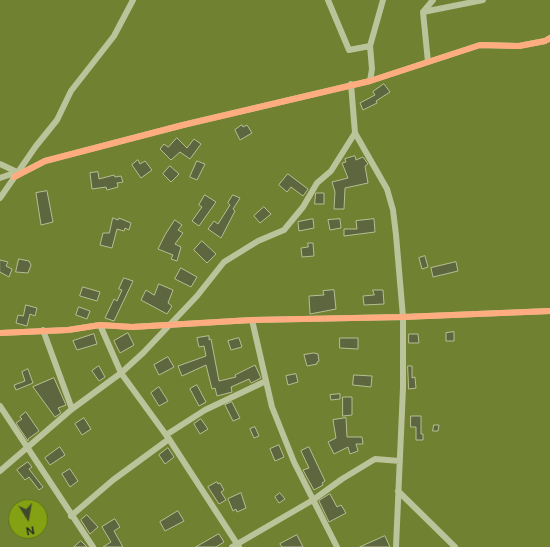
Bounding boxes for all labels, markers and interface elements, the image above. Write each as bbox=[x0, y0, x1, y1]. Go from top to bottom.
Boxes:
north arrow bbox=[8, 499, 48, 539]
text: N bbox=[25, 523, 36, 537]

